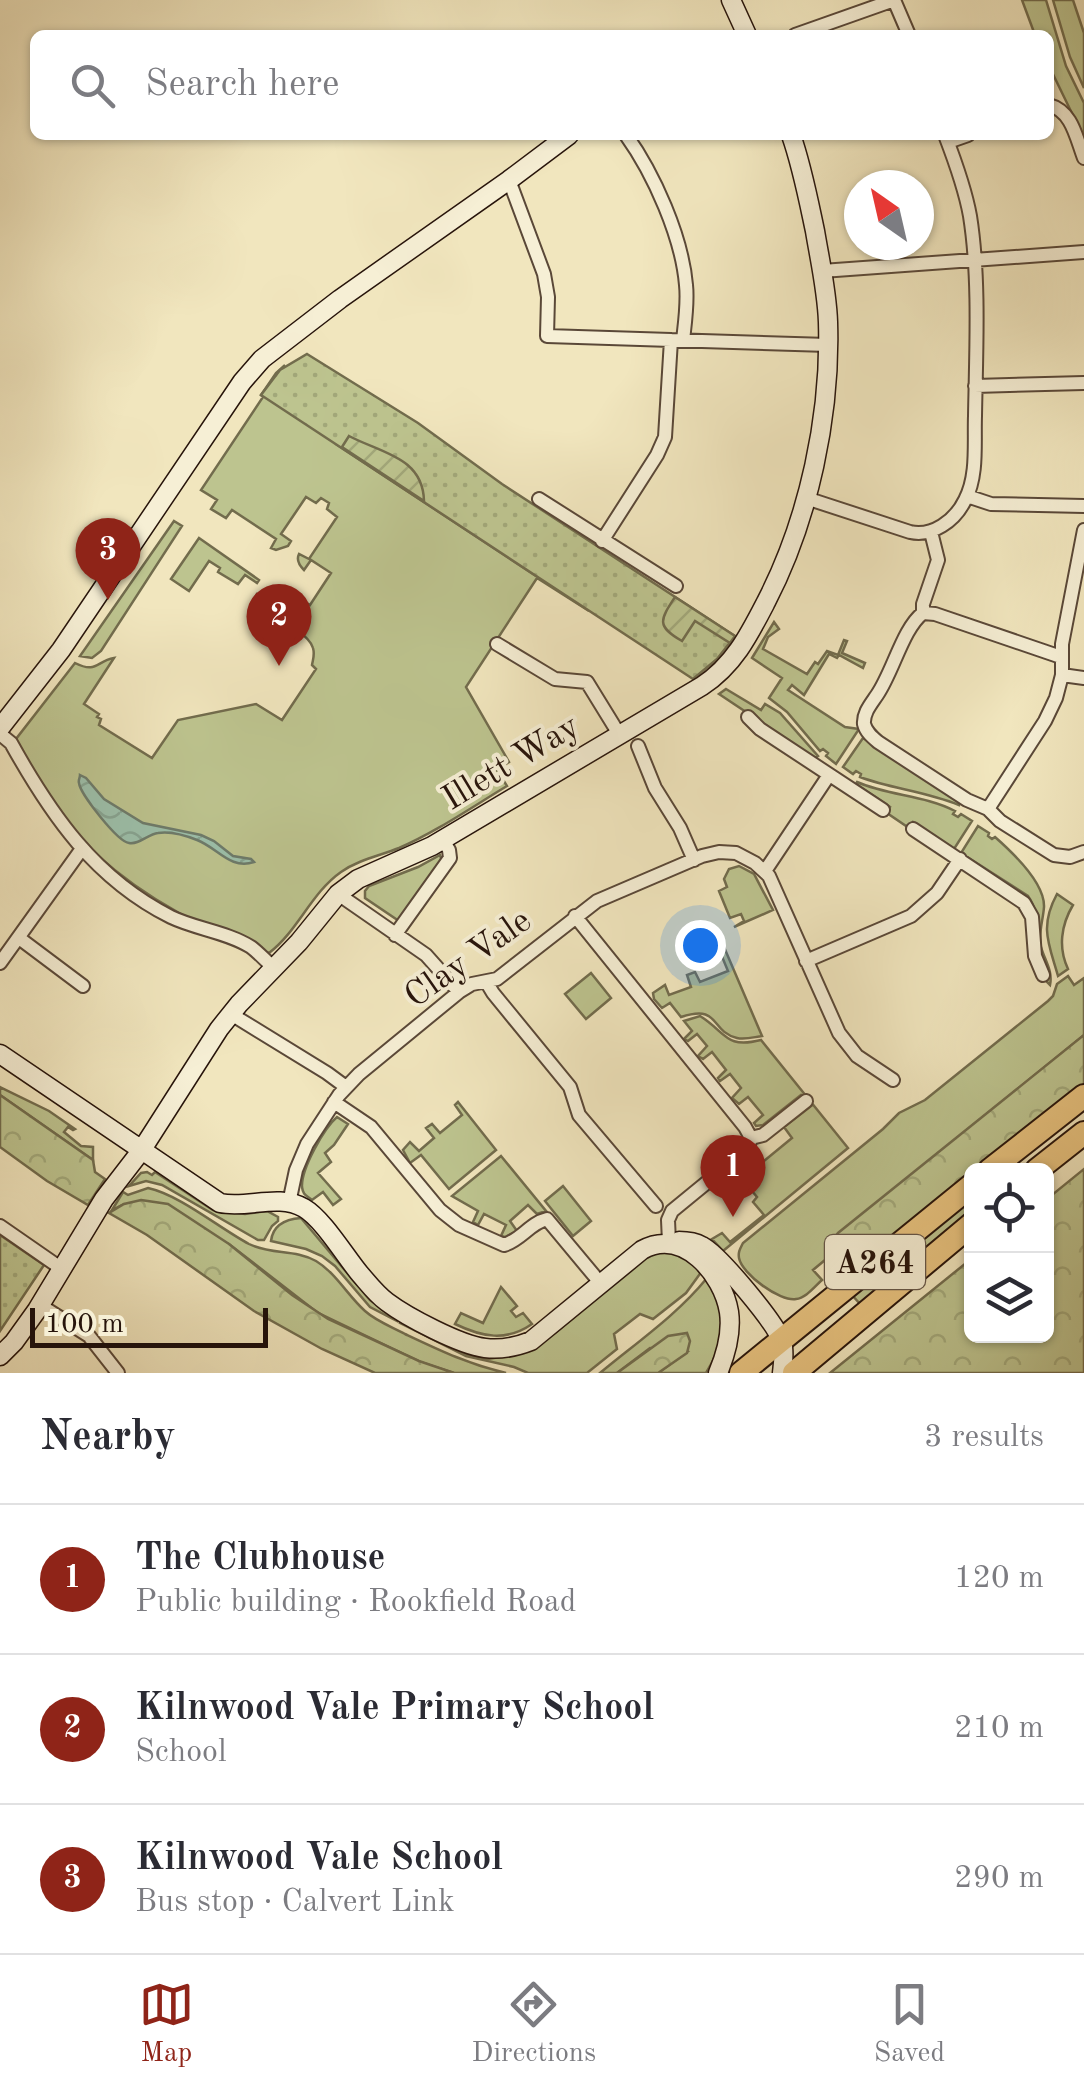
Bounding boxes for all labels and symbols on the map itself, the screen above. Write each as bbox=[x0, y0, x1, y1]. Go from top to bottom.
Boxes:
north arrow bbox=[844, 170, 934, 260]
pin: 3 bbox=[76, 518, 140, 600]
pin: 2 bbox=[246, 584, 312, 666]
street label: Illett Way bbox=[437, 709, 586, 818]
street label: Clay Vale bbox=[399, 903, 538, 1015]
your location bbox=[675, 920, 726, 971]
pin: 1 bbox=[700, 1134, 766, 1217]
road number: A264 bbox=[825, 1235, 925, 1289]
scale bar bbox=[30, 1303, 268, 1348]

